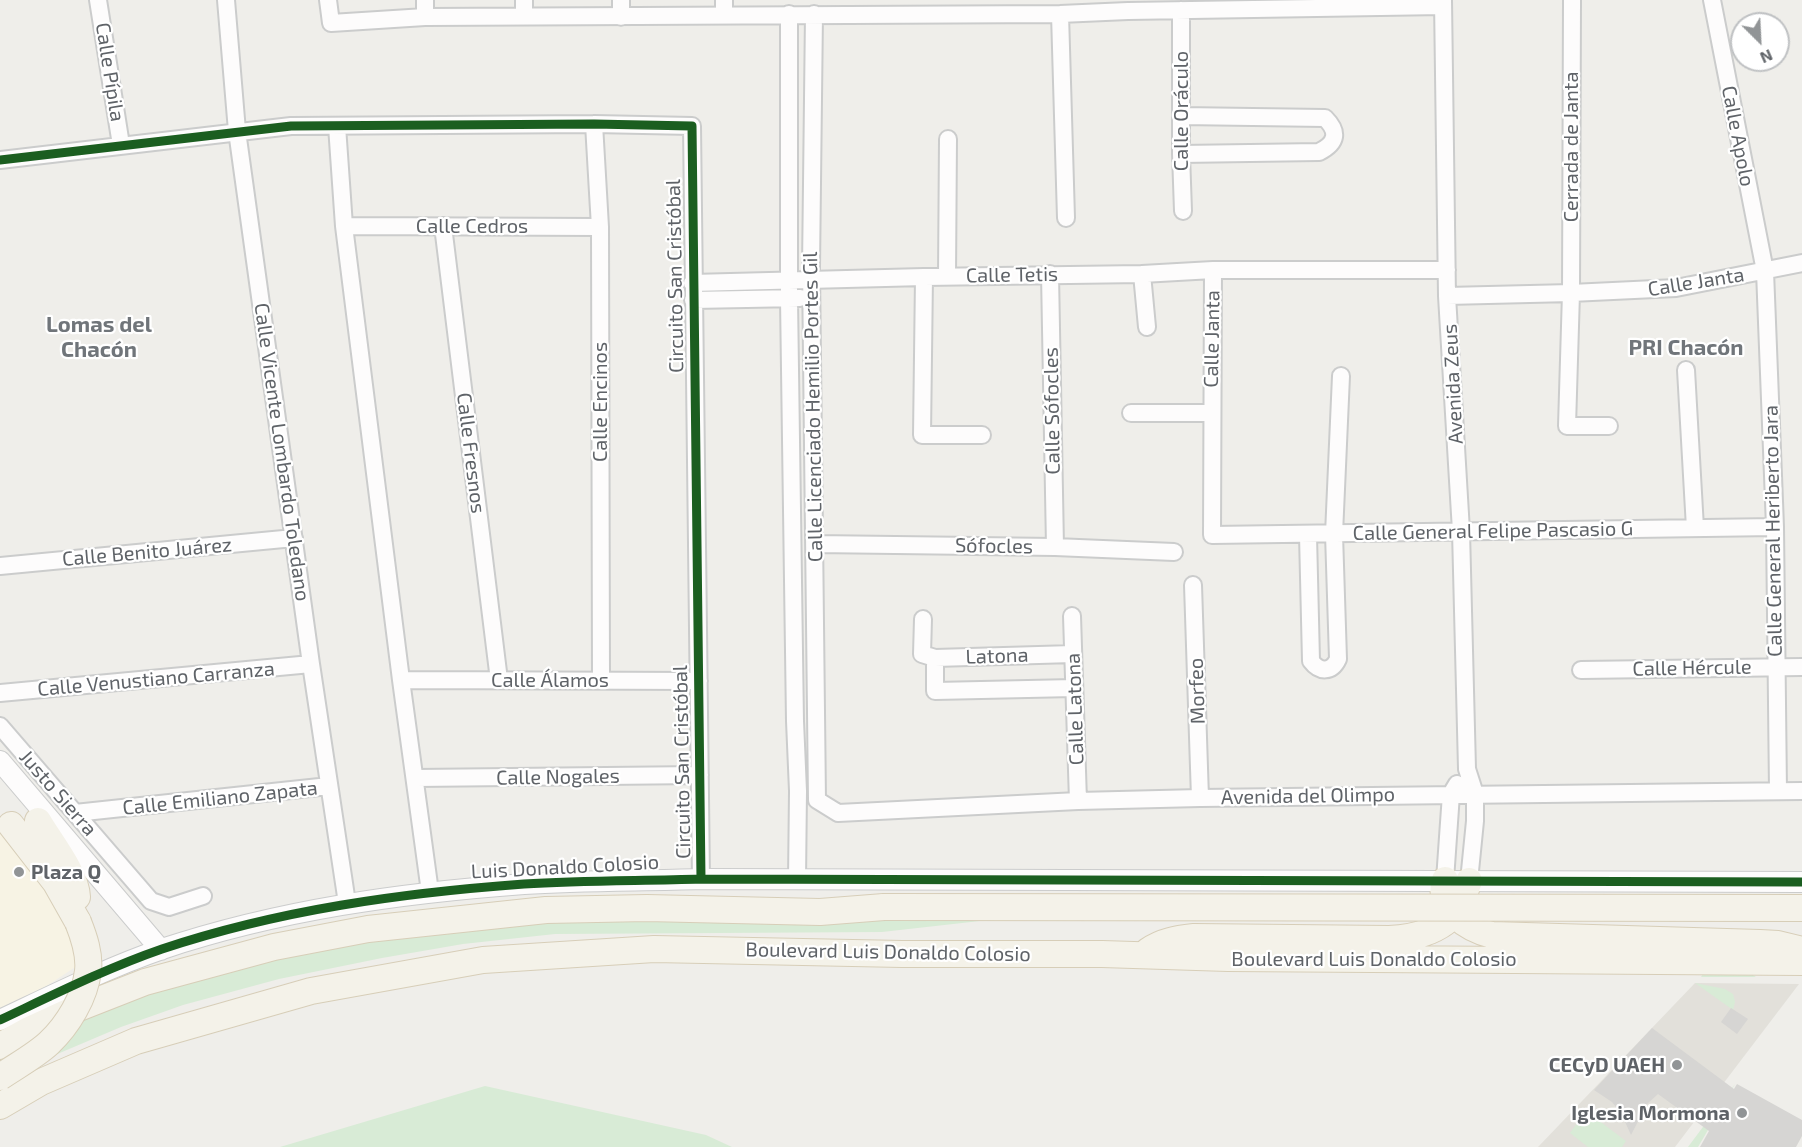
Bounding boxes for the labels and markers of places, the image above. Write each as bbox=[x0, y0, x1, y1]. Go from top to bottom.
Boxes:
place label: Plaza Q bbox=[31, 860, 101, 884]
marker: Plaza Q bbox=[12, 865, 26, 879]
place label: CECyD UAEH bbox=[1549, 1053, 1665, 1077]
marker: CECyD UAEH bbox=[1670, 1058, 1684, 1072]
place label: Iglesia Mormona bbox=[1571, 1101, 1730, 1125]
marker: Iglesia Mormona bbox=[1735, 1106, 1749, 1120]

